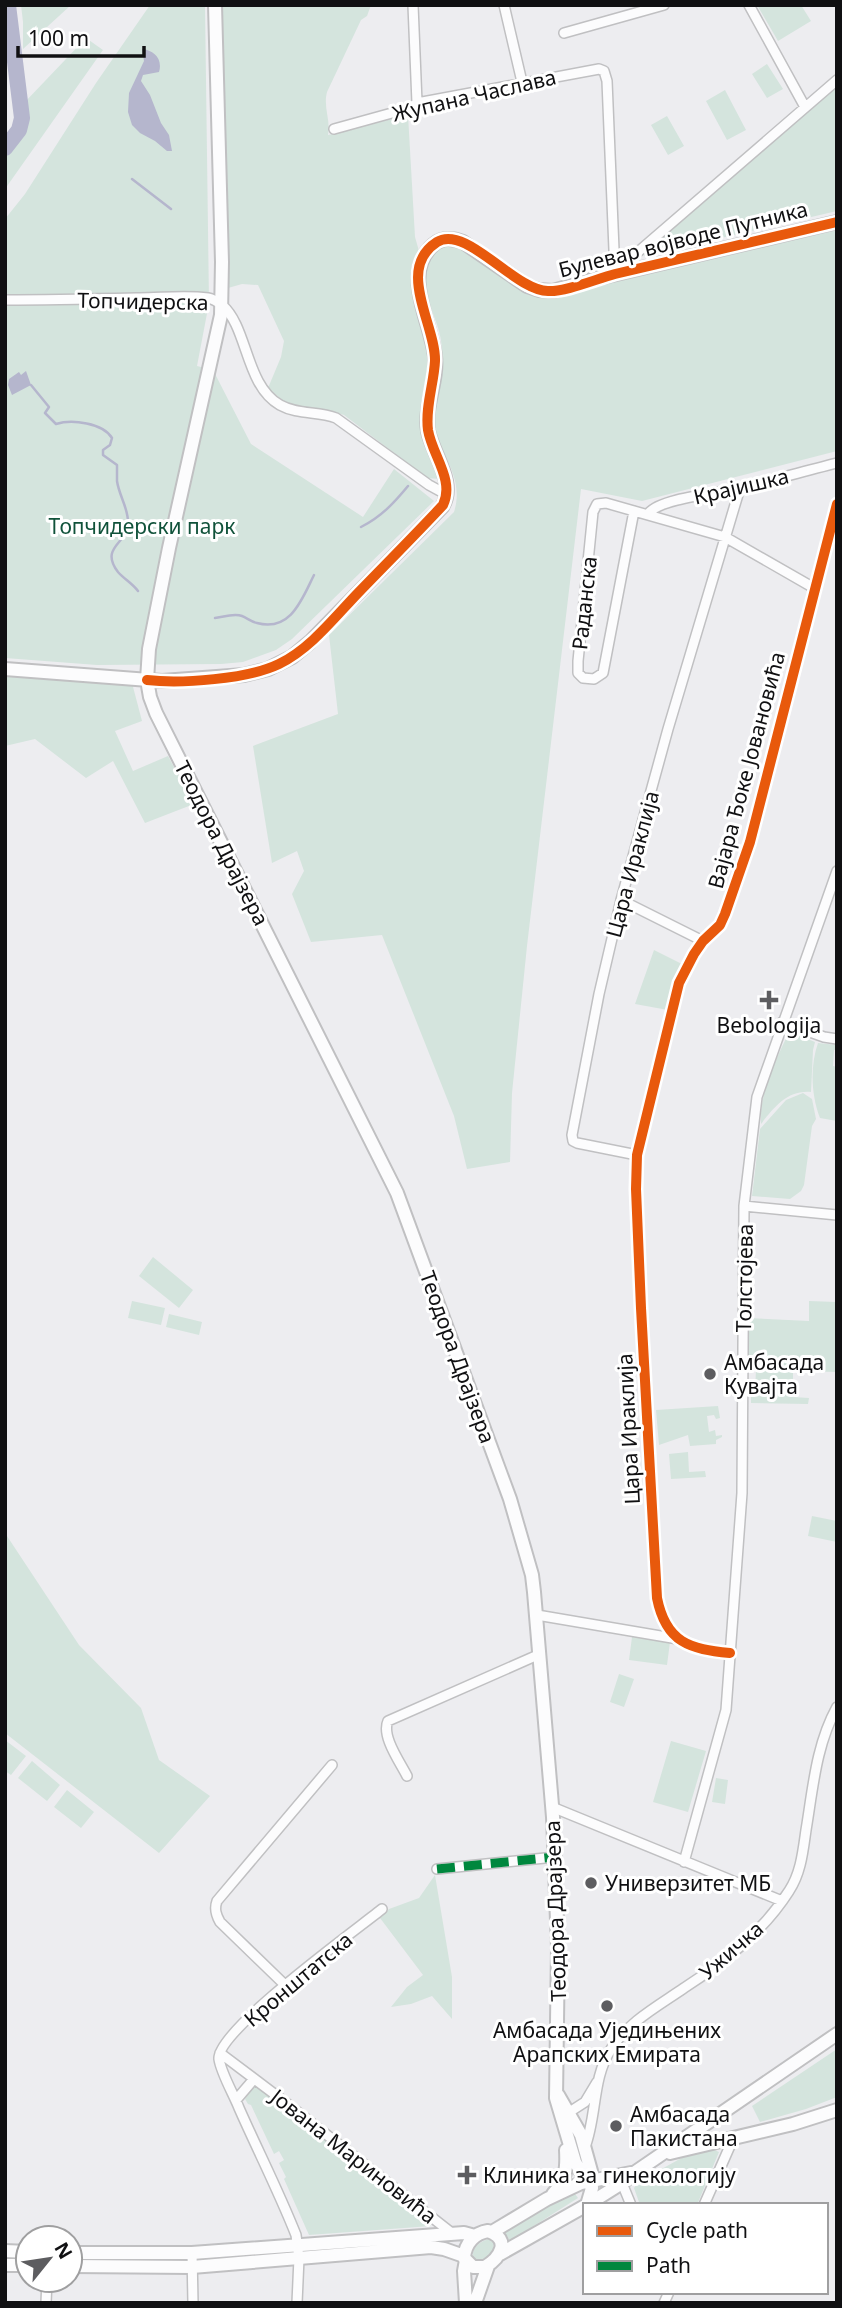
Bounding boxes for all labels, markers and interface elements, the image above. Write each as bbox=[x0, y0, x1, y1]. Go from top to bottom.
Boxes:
scale bar bbox=[18, 14, 144, 58]
text: 100 m bbox=[28, 24, 89, 52]
street label: Жупана Часлава bbox=[389, 63, 559, 127]
street label: Булевар војводе Путника bbox=[556, 194, 810, 284]
street label: Топчидерска bbox=[77, 286, 209, 316]
street label: Крајишка bbox=[690, 461, 792, 511]
park label: Топчидерски парк bbox=[49, 512, 235, 540]
street label: Раданска bbox=[565, 555, 603, 651]
street label: Вајара Ђоке Јовановића bbox=[701, 648, 791, 892]
street label: Теодора Драјзера bbox=[168, 756, 276, 930]
street label: Цара Ираклија bbox=[599, 787, 665, 941]
marker: Bebologija bbox=[759, 990, 779, 1010]
place label: Bebologija bbox=[717, 1011, 821, 1039]
street label: Толстојева bbox=[729, 1223, 759, 1333]
street label: Теодора Драјзера bbox=[414, 1267, 502, 1447]
place label: Амбасада Кувајта bbox=[724, 1348, 824, 1400]
street label: Цара Ираклија bbox=[610, 1353, 646, 1505]
marker: Амбасада Кувајта bbox=[702, 1366, 718, 1382]
street label: Теодора Драјзера bbox=[538, 1820, 572, 2002]
place label: Универзитет МБ bbox=[605, 1869, 771, 1897]
marker: Универзитет МБ bbox=[583, 1875, 599, 1891]
street label: Ужичка bbox=[693, 1914, 769, 1986]
street label: Кронштатска bbox=[238, 1925, 358, 2033]
marker: Амбасада Уједињених Арапских Емирата bbox=[599, 1998, 615, 2014]
place label: Амбасада Уједињених Арапских Емирата bbox=[493, 2016, 721, 2068]
street label: Јована Мариновића bbox=[264, 2081, 443, 2230]
place label: Амбасада Пакистана bbox=[630, 2100, 738, 2152]
marker: Амбасада Пакистана bbox=[608, 2118, 624, 2134]
place label: Клиника за гинекологију bbox=[483, 2161, 736, 2189]
marker: Клиника за гинекологију bbox=[457, 2165, 477, 2185]
legend bbox=[583, 2203, 828, 2294]
text: Cycle path bbox=[646, 2216, 748, 2244]
north arrow bbox=[14, 2224, 84, 2294]
text: N bbox=[49, 2237, 79, 2264]
text: Path bbox=[646, 2251, 691, 2279]

